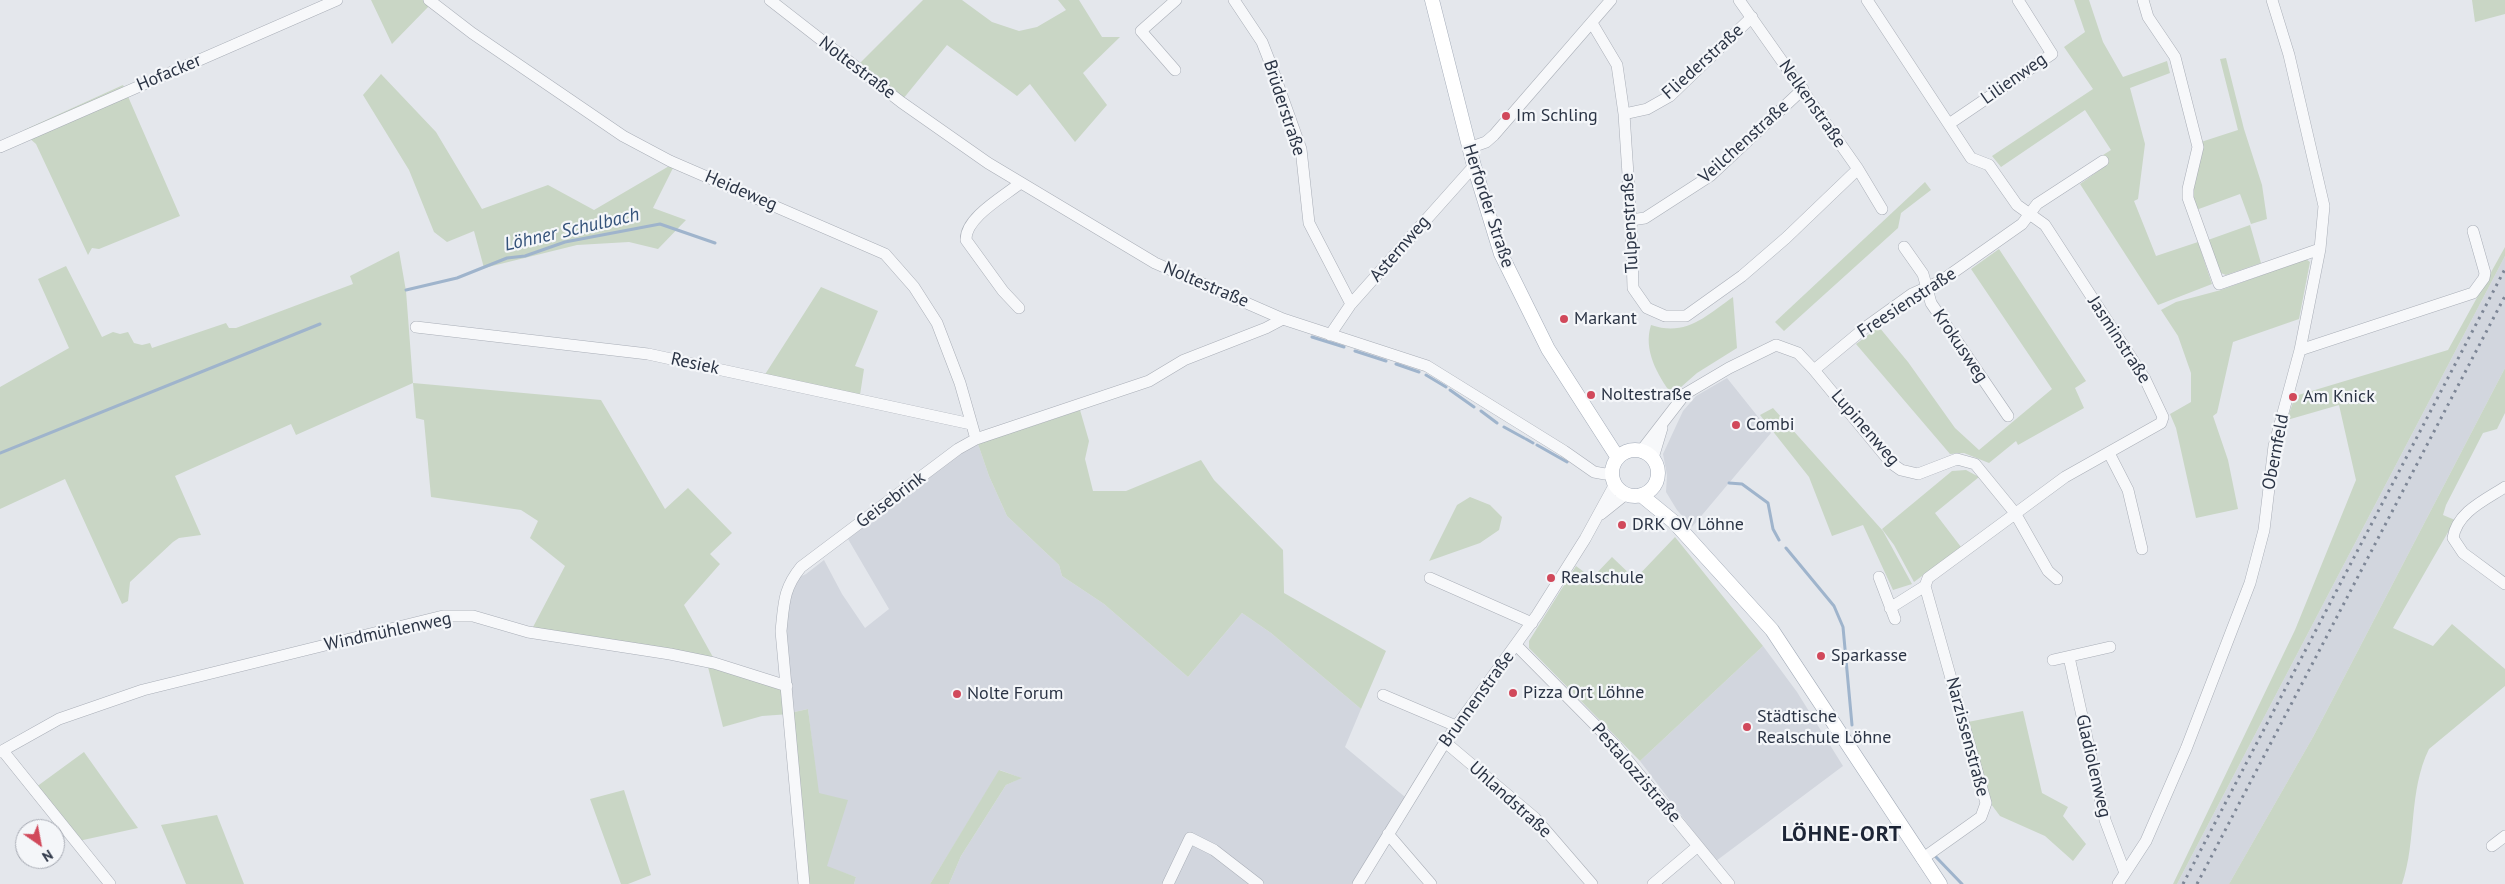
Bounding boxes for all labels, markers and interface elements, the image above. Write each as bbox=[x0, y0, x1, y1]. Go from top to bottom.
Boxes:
street label: Fliederstraße bbox=[1658, 20, 1748, 104]
street label: Noltestraße bbox=[814, 32, 900, 104]
street label: Lilienweg bbox=[1977, 49, 2051, 109]
street label: Hofacker bbox=[133, 50, 205, 96]
street label: Nelkenstraße bbox=[1774, 56, 1850, 152]
street label: Brüderstraße bbox=[1258, 57, 1310, 159]
street label: Veilchenstraße bbox=[1694, 96, 1794, 188]
place label: Im Schling bbox=[1516, 105, 1598, 127]
marker: Im Schling bbox=[1500, 110, 1512, 122]
street label: Herforder Straße bbox=[1458, 141, 1518, 271]
street label: Heideweg bbox=[702, 166, 780, 216]
street label: Tulpenstraße bbox=[1617, 172, 1643, 274]
water label: Löhner Schulbach bbox=[502, 203, 642, 257]
street label: Asternweg bbox=[1365, 211, 1435, 287]
street label: Noltestraße bbox=[1160, 257, 1252, 313]
street label: Freesienstraße bbox=[1854, 263, 1960, 343]
street label: Jasminstraße bbox=[2083, 292, 2155, 388]
street label: Krokusweg bbox=[1928, 305, 1992, 387]
place label: Markant bbox=[1574, 308, 1637, 330]
marker: Markant bbox=[1558, 313, 1570, 325]
street label: Resiek bbox=[669, 348, 721, 380]
place label: Noltestraße bbox=[1601, 384, 1692, 406]
street label: Lupinenweg bbox=[1826, 386, 1904, 470]
place label: Am Knick bbox=[2303, 386, 2375, 408]
marker: Noltestraße bbox=[1585, 389, 1597, 401]
marker: Am Knick bbox=[2287, 391, 2299, 403]
street label: Obernfeld bbox=[2258, 412, 2294, 492]
place label: Combi bbox=[1746, 414, 1794, 436]
marker: Combi bbox=[1730, 419, 1742, 431]
street label: Geisebrink bbox=[852, 467, 930, 533]
place label: DRK OV Löhne bbox=[1632, 514, 1744, 536]
marker: DRK OV Löhne bbox=[1616, 519, 1628, 531]
place label: Realschule bbox=[1561, 567, 1644, 589]
marker: Realschule bbox=[1545, 572, 1557, 584]
street label: Windmühlenweg bbox=[323, 608, 453, 656]
place label: Sparkasse bbox=[1831, 645, 1907, 667]
street label: Brunnenstraße bbox=[1435, 647, 1519, 751]
marker: Sparkasse bbox=[1815, 650, 1827, 662]
street label: Narzissenstraße bbox=[1941, 675, 1993, 799]
place label: Pizza Ort Löhne bbox=[1523, 682, 1644, 704]
place label: Nolte Forum bbox=[967, 683, 1063, 705]
marker: Pizza Ort Löhne bbox=[1507, 687, 1519, 699]
marker: Nolte Forum bbox=[951, 688, 963, 700]
place label: Städtische Realschule Löhne bbox=[1757, 706, 1891, 749]
street label: Gladiolenweg bbox=[2071, 712, 2115, 820]
street label: Pestalozzistraße bbox=[1587, 719, 1685, 827]
marker: Städtische Realschule Löhne bbox=[1741, 721, 1753, 733]
street label: Uhlandstraße bbox=[1464, 757, 1556, 843]
north arrow bbox=[15, 819, 65, 869]
district label: LÖHNE-ORT bbox=[1781, 822, 1903, 848]
text: N bbox=[39, 846, 56, 866]

